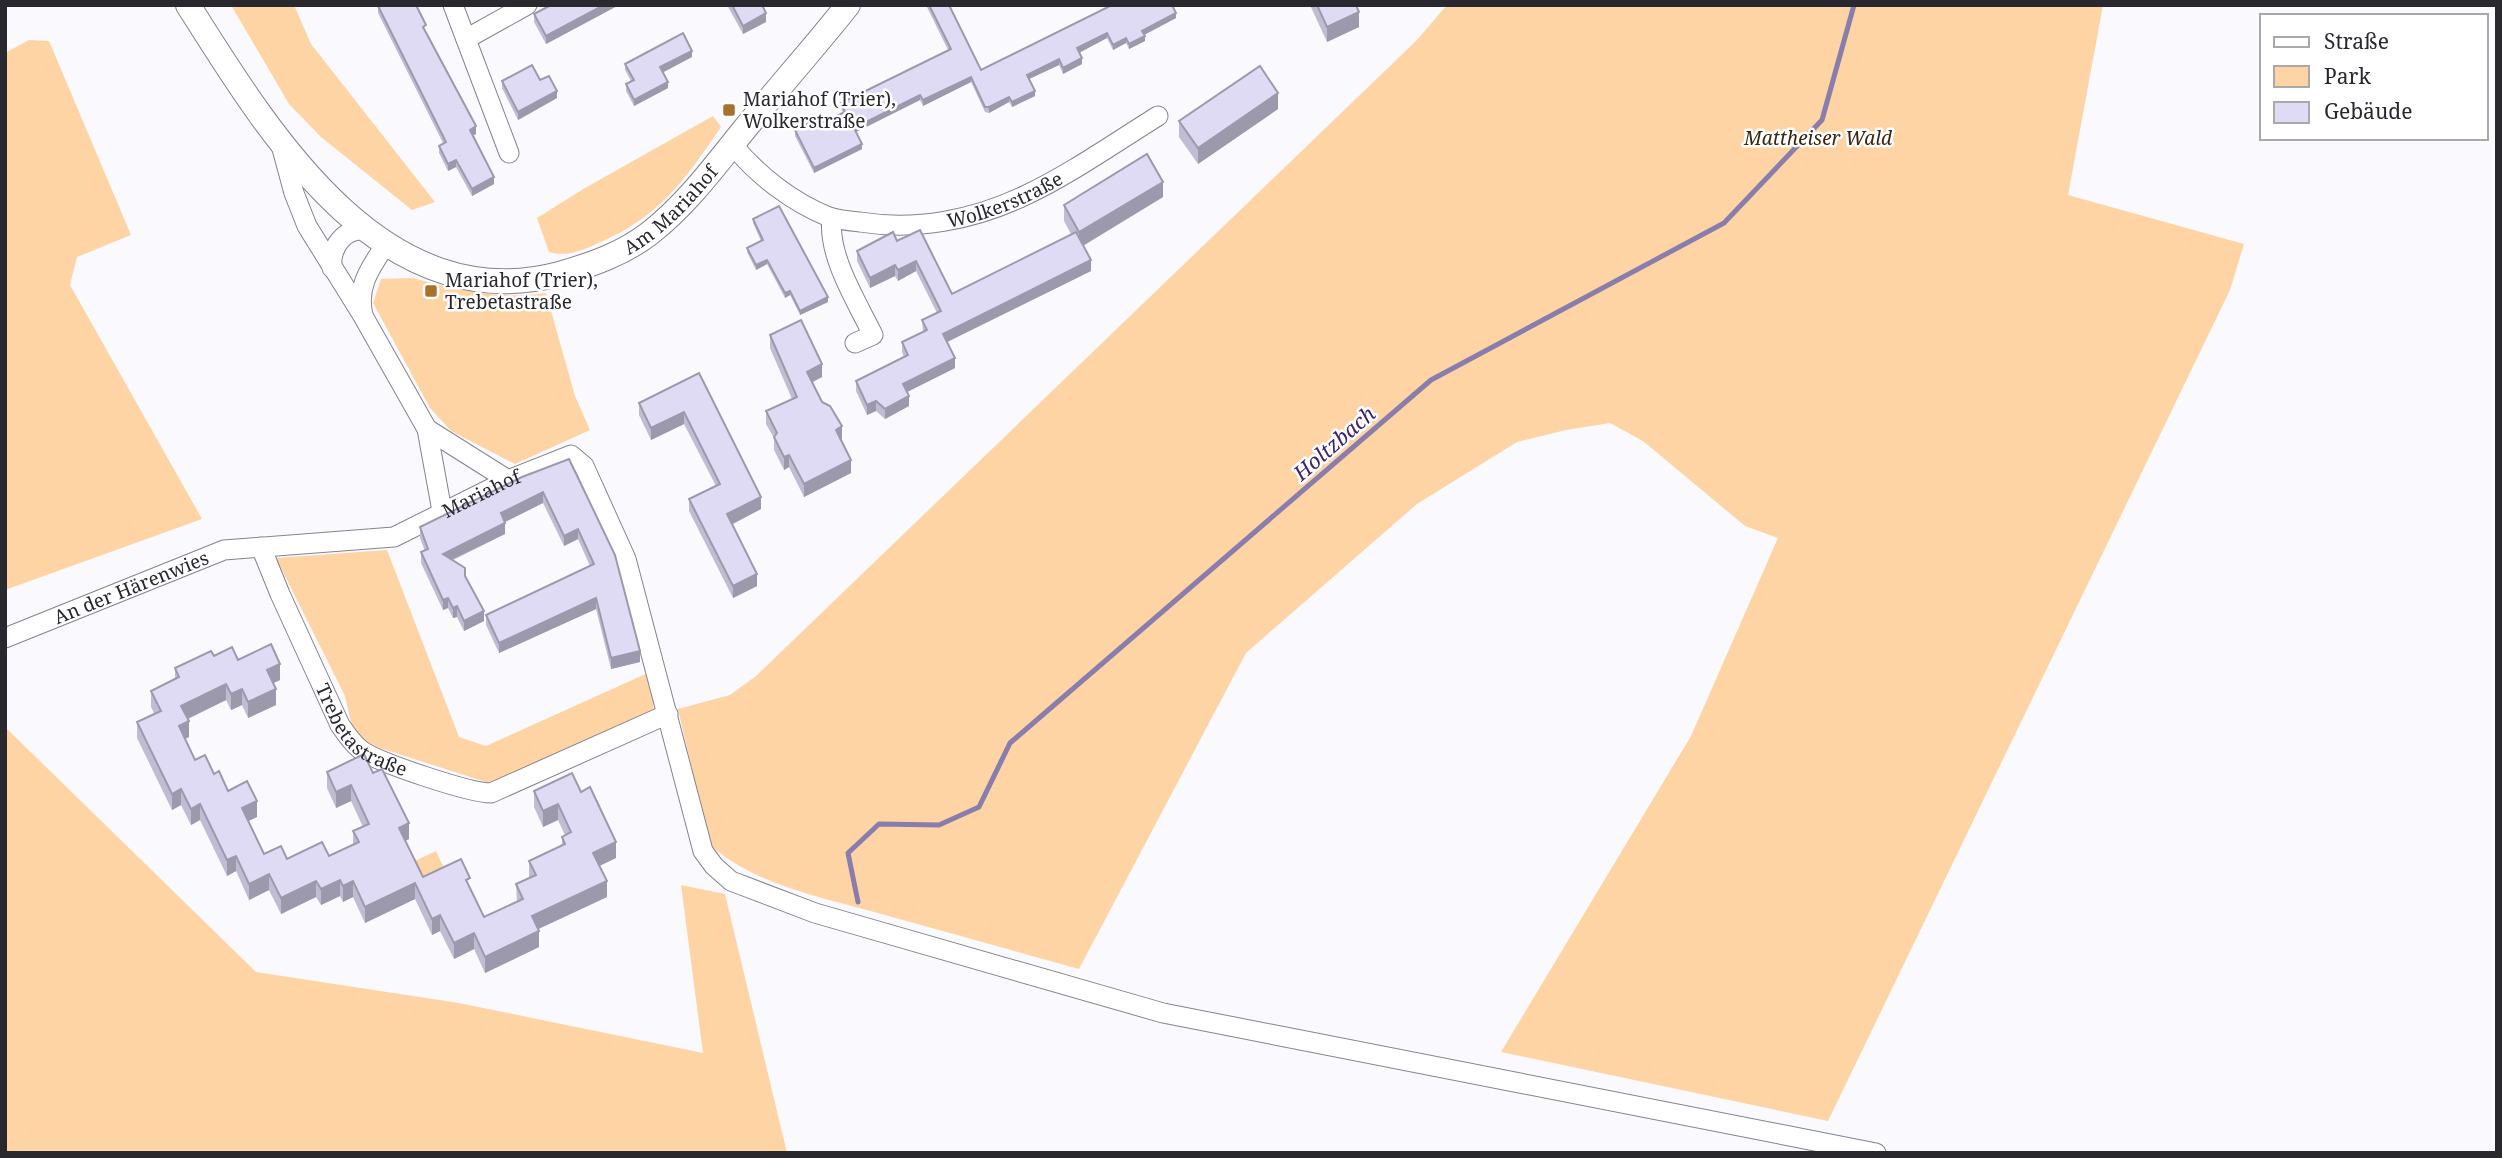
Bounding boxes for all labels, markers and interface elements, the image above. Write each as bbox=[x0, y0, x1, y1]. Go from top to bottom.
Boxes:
legend bbox=[2260, 14, 2488, 140]
text: Straße bbox=[2324, 27, 2389, 55]
text: Park bbox=[2324, 62, 2371, 90]
place label: Mariahof (Trier), Wolkerstraße bbox=[743, 86, 896, 134]
text: Gebäude bbox=[2324, 97, 2412, 125]
marker: Mariahof (Trier), Wolkerstraße bbox=[721, 102, 737, 118]
park label: Mattheiser Wald bbox=[1743, 125, 1893, 151]
street label: Am Mariahof bbox=[619, 158, 725, 260]
street label: Wolkerstraße bbox=[945, 165, 1067, 234]
place label: Mariahof (Trier), Trebetastraße bbox=[445, 267, 598, 315]
marker: Mariahof (Trier), Trebetastraße bbox=[423, 283, 439, 299]
water label: Holtzbach bbox=[1286, 399, 1381, 487]
street label: Mariahof bbox=[438, 463, 526, 524]
street label: An der Härenwies bbox=[50, 545, 212, 630]
street label: Trebetastraße bbox=[310, 679, 411, 782]

